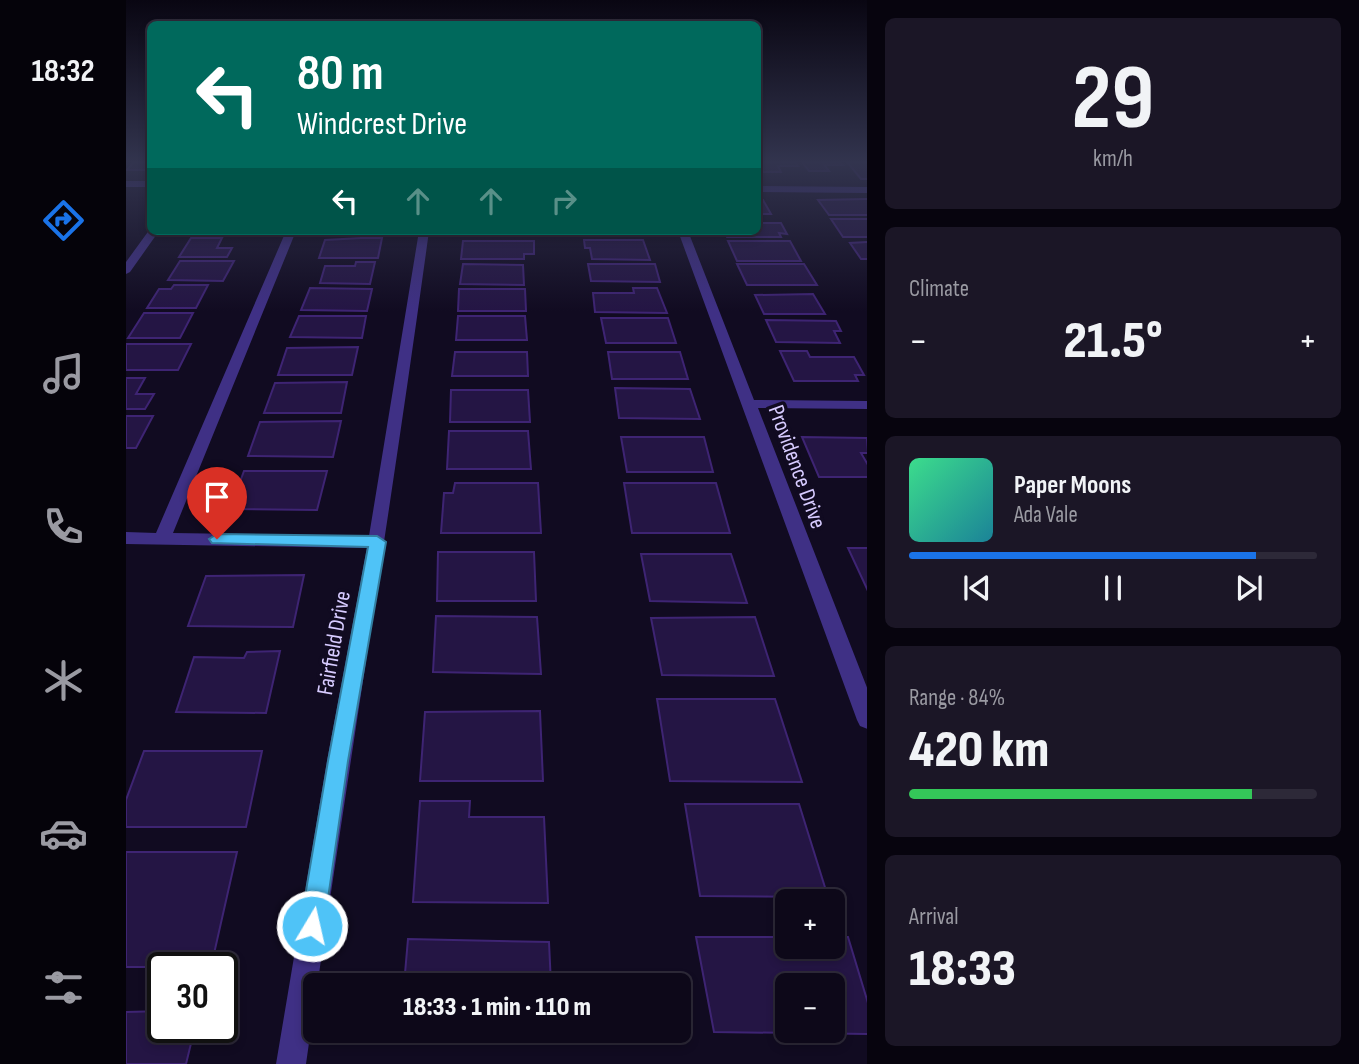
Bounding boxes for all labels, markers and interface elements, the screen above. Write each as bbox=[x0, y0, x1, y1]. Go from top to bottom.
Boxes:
text: 80 m bbox=[297, 45, 384, 104]
text: 29 bbox=[1072, 45, 1155, 154]
icon: left bbox=[182, 49, 273, 140]
text: 18:32 bbox=[31, 52, 95, 91]
text: Windcrest Drive bbox=[297, 105, 467, 144]
text: km/h bbox=[1093, 145, 1133, 173]
icon: left bbox=[326, 182, 364, 220]
icon: ahead bbox=[399, 182, 437, 220]
icon: ahead bbox=[472, 182, 510, 220]
icon: right bbox=[545, 182, 583, 220]
icon: directions bbox=[39, 196, 88, 245]
text: Climate bbox=[909, 275, 969, 303]
text: 21.5° bbox=[1063, 310, 1163, 373]
text: − bbox=[909, 319, 928, 364]
text: + bbox=[1298, 319, 1317, 364]
icon: music bbox=[39, 349, 88, 398]
street label: Providence Drive bbox=[762, 401, 832, 533]
pin bbox=[187, 467, 247, 539]
text: Paper Moons bbox=[1014, 470, 1131, 501]
icon: arrive bbox=[198, 478, 236, 516]
text: Ada Vale bbox=[1014, 501, 1078, 529]
icon: phone bbox=[39, 502, 88, 551]
icon: previous bbox=[958, 569, 996, 607]
icon: pause bbox=[1094, 569, 1132, 607]
icon: next bbox=[1230, 569, 1268, 607]
street label: Fairfield Drive bbox=[311, 589, 357, 697]
icon: climate bbox=[39, 656, 88, 705]
text: Range · 84% bbox=[909, 684, 1005, 712]
text: 420 km bbox=[909, 719, 1049, 782]
icon: car bbox=[39, 809, 88, 858]
position arrow bbox=[275, 889, 349, 963]
map controls bbox=[775, 889, 845, 1043]
button: + bbox=[775, 889, 845, 959]
text: Arrival bbox=[909, 903, 958, 931]
text: 18:33 bbox=[909, 938, 1016, 1001]
speed limit sign: 30 bbox=[147, 952, 238, 1043]
icon: filters bbox=[39, 963, 88, 1012]
button: − bbox=[775, 973, 845, 1043]
text: 18:33 · 1 min · 110 m bbox=[403, 992, 591, 1023]

